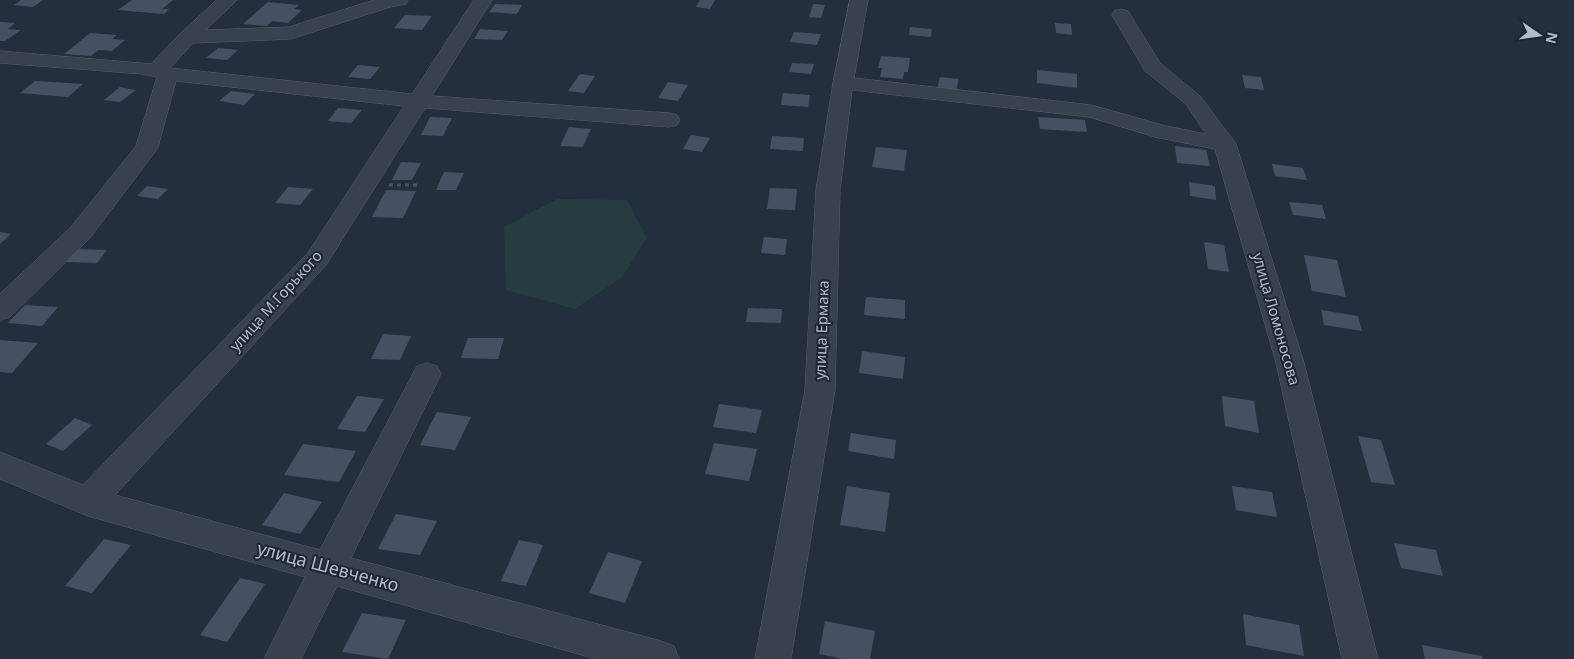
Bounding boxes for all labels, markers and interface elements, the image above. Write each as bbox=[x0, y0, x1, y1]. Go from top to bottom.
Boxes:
north arrow bbox=[1514, 10, 1564, 60]
text: N bbox=[1542, 30, 1563, 46]
street label: улица М.Горького bbox=[225, 246, 326, 355]
street label: улица Ломоносова bbox=[1248, 250, 1305, 387]
street label: улица Ермака bbox=[809, 280, 833, 380]
street label: улица Шевченко bbox=[255, 536, 402, 597]

